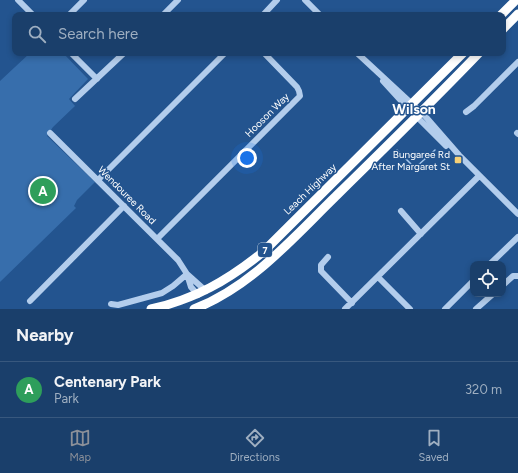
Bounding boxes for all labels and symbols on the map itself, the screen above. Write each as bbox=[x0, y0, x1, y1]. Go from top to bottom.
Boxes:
street label: Hooson Way bbox=[242, 90, 292, 140]
district label: Wilson bbox=[392, 101, 436, 118]
your location bbox=[237, 148, 257, 168]
place label: Bungaree Rd After Margaret St bbox=[372, 148, 450, 173]
marker: Bungaree Rd After Margaret St bbox=[453, 155, 463, 165]
street label: Leach Highway bbox=[281, 160, 340, 217]
street label: Wendouree Road bbox=[95, 163, 159, 227]
pin: A bbox=[30, 176, 56, 206]
road number: 7 bbox=[258, 243, 272, 257]

